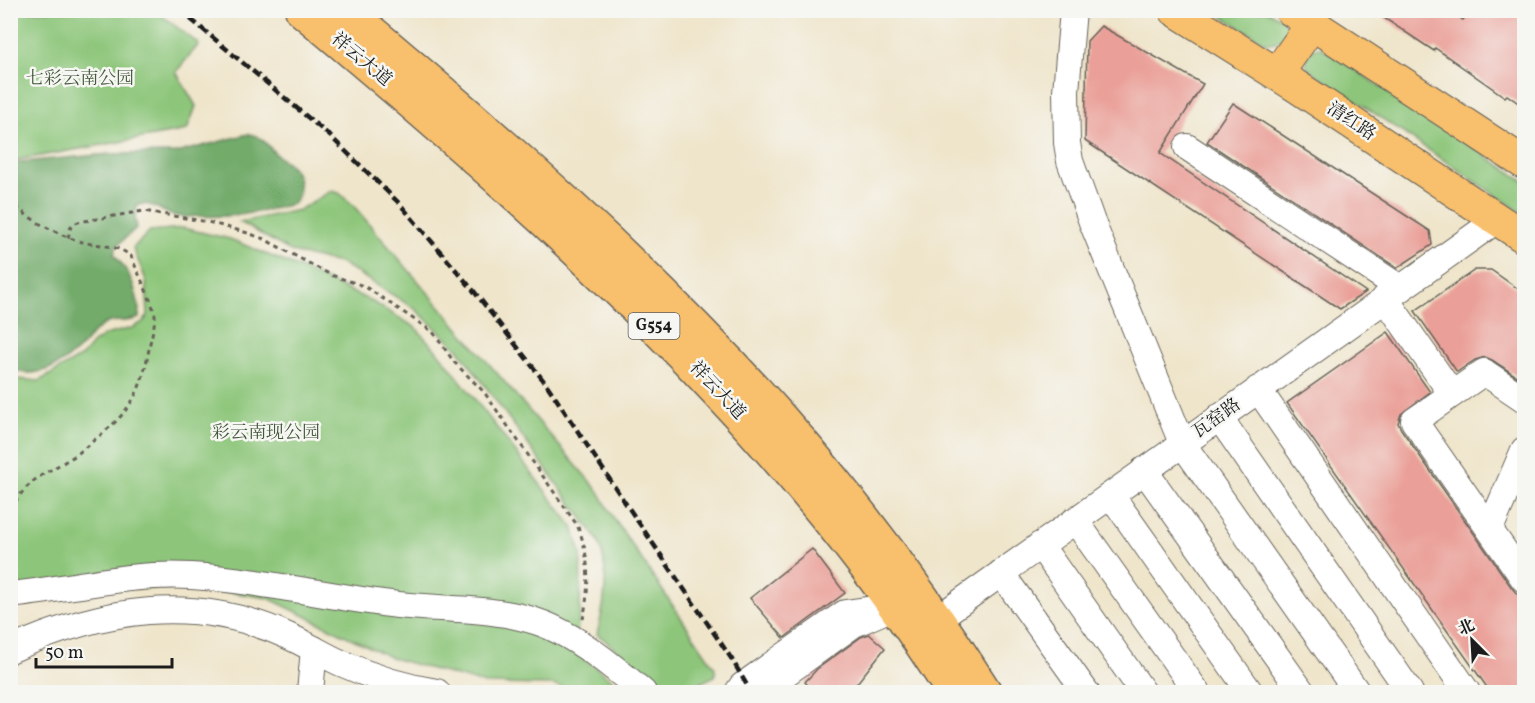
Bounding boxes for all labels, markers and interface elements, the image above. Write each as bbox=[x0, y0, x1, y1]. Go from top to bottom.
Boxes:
street label: 祥云大道 bbox=[325, 27, 397, 93]
park label: 七彩云南公园 bbox=[26, 67, 134, 92]
street label: 清红路 bbox=[1322, 97, 1380, 147]
road number: G554 bbox=[628, 313, 680, 339]
street label: 祥云大道 bbox=[683, 356, 751, 426]
street label: 瓦窑路 bbox=[1188, 393, 1246, 445]
park label: 彩云南现公园 bbox=[212, 421, 320, 446]
north arrow bbox=[1442, 610, 1502, 670]
text: 北 bbox=[1455, 615, 1479, 641]
scale bar bbox=[36, 631, 172, 669]
text: 50 m bbox=[45, 641, 84, 666]

